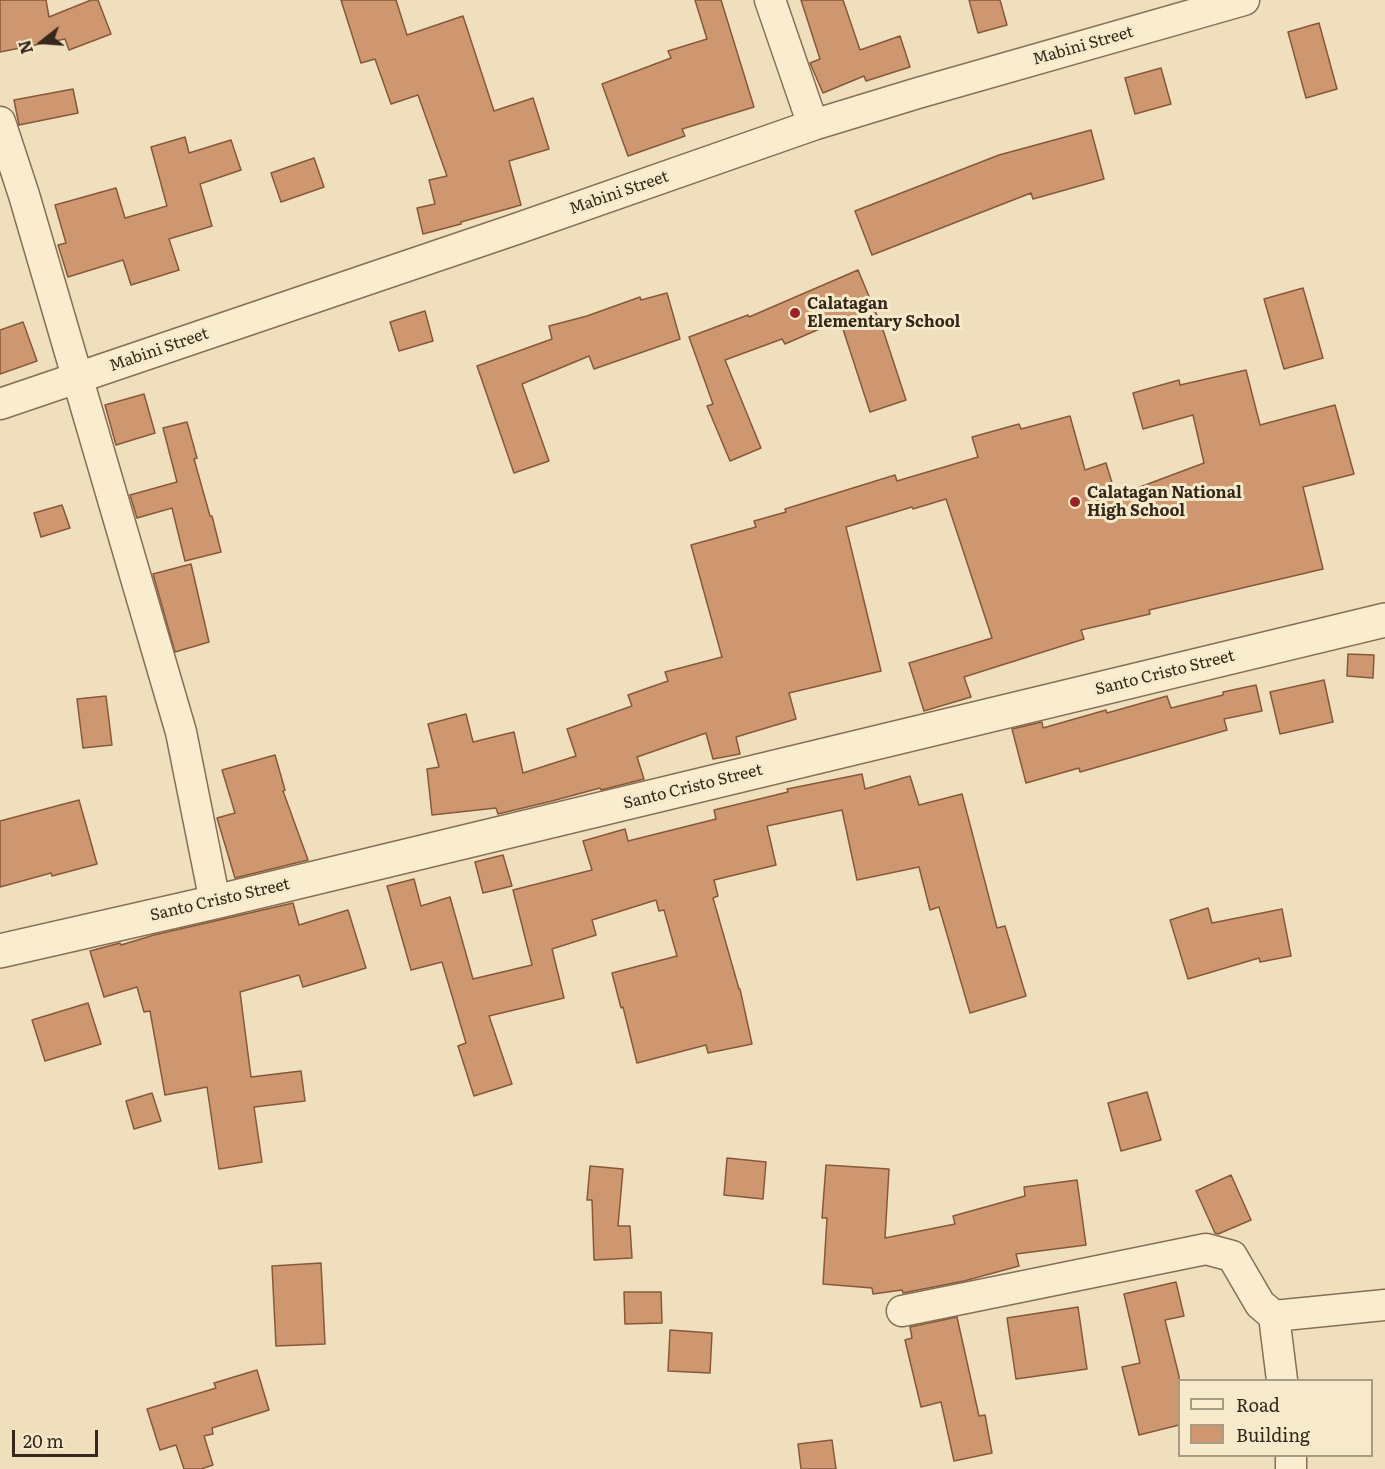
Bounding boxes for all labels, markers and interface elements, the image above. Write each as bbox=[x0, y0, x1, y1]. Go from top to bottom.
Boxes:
north arrow bbox=[12, 12, 72, 72]
street label: Mabini Street bbox=[1030, 22, 1136, 70]
text: N bbox=[11, 37, 38, 57]
street label: Mabini Street bbox=[567, 167, 671, 219]
place label: Calatagan Elementary School bbox=[807, 294, 960, 332]
marker: Calatagan Elementary School bbox=[788, 306, 802, 320]
street label: Mabini Street bbox=[107, 324, 211, 376]
place label: Calatagan National High School bbox=[1087, 483, 1242, 521]
marker: Calatagan National High School bbox=[1068, 495, 1082, 509]
street label: Santo Cristo Street bbox=[1093, 646, 1237, 700]
street label: Santo Cristo Street bbox=[621, 760, 765, 814]
street label: Santo Cristo Street bbox=[148, 875, 292, 925]
legend bbox=[1178, 1379, 1373, 1457]
text: Road bbox=[1236, 1391, 1280, 1418]
scale bar bbox=[15, 1418, 100, 1456]
text: Building bbox=[1236, 1421, 1310, 1448]
text: 20 m bbox=[23, 1427, 64, 1454]

